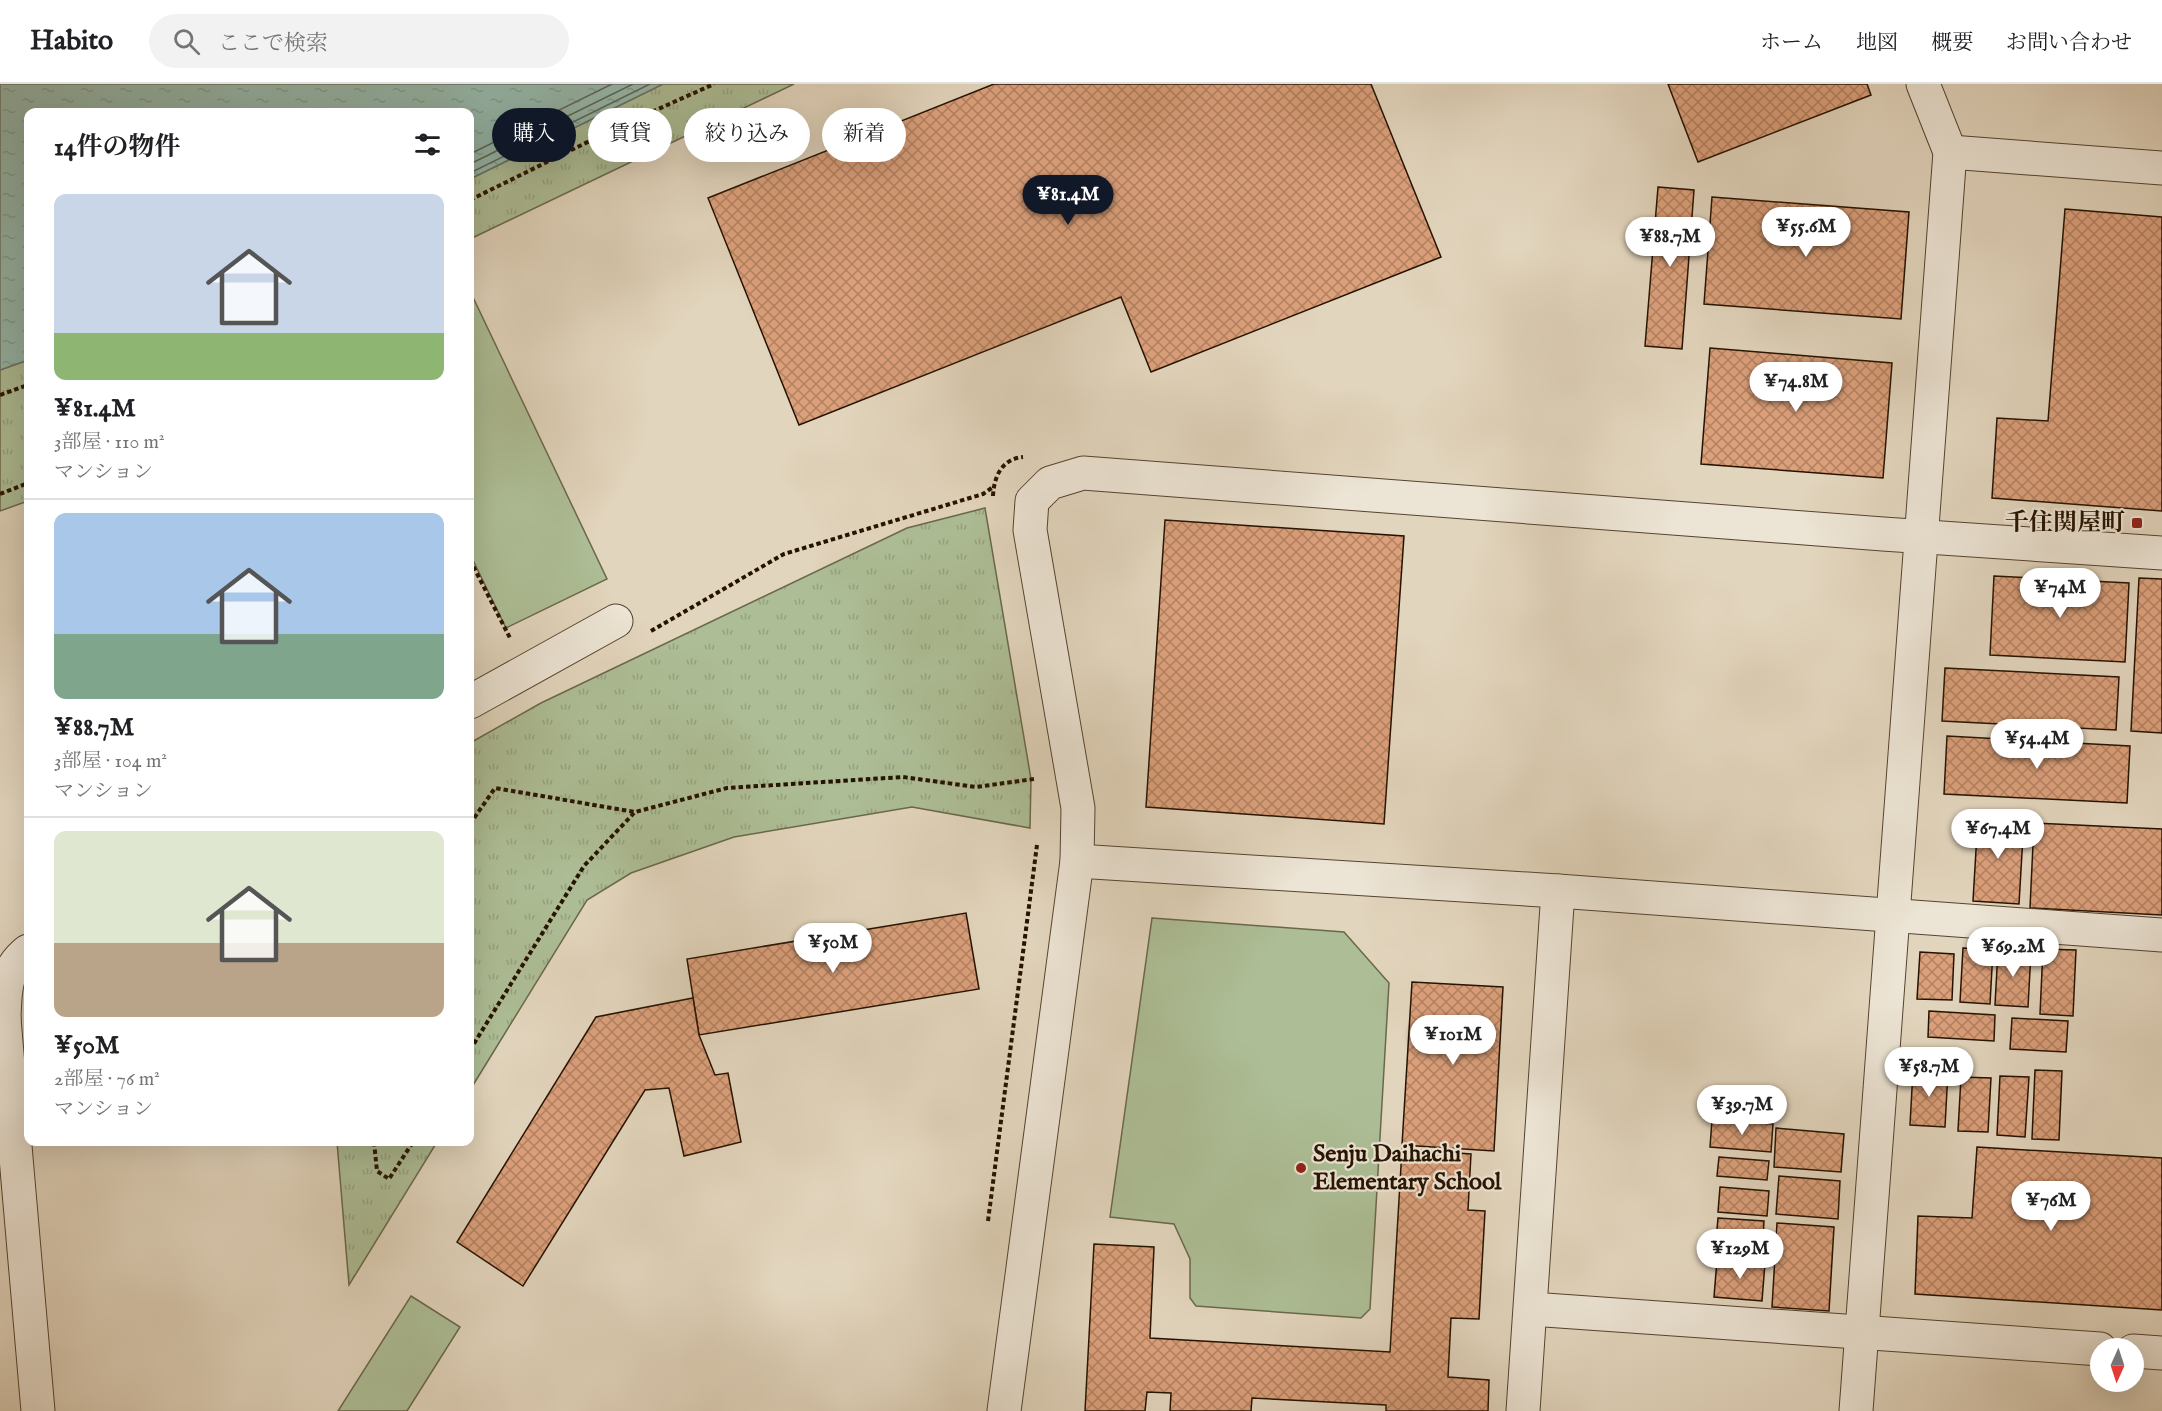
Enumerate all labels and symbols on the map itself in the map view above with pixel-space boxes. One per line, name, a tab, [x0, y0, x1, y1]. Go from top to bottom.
pin: ¥81.4M	[1019, 175, 1117, 226]
pin: ¥55.6M	[1757, 207, 1855, 258]
pin: ¥88.7M	[1621, 217, 1719, 268]
pin: ¥74.8M	[1747, 362, 1845, 413]
place label: 千住関屋町	[2005, 508, 2125, 539]
marker: 千住関屋町	[2130, 516, 2144, 530]
pin: ¥74M	[2024, 568, 2096, 619]
pin: ¥54.4M	[1988, 719, 2086, 770]
pin: ¥67.4M	[1949, 809, 2047, 860]
pin: ¥50M	[797, 923, 869, 974]
pin: ¥69.2M	[1964, 927, 2062, 978]
pin: ¥101M	[1411, 1015, 1495, 1066]
pin: ¥58.7M	[1880, 1047, 1978, 1098]
pin: ¥39.7M	[1693, 1085, 1791, 1136]
place label: Senju Daihachi Elementary School	[1313, 1139, 1502, 1198]
marker: Senju Daihachi Elementary School	[1294, 1161, 1308, 1175]
pin: ¥76M	[2015, 1181, 2087, 1232]
pin: ¥129M	[1698, 1229, 1782, 1280]
north arrow	[2090, 1338, 2144, 1392]

